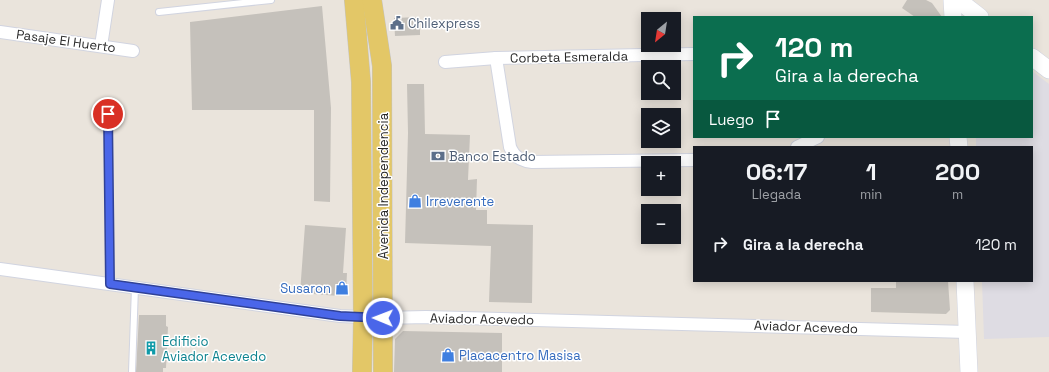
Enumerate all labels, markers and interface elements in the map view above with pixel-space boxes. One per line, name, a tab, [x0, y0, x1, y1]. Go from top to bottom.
north arrow	[641, 12, 681, 52]
map controls	[641, 12, 681, 244]
public building icon: Chilexpress	[389, 15, 405, 31]
place label: Chilexpress	[408, 15, 480, 32]
street label: Pasaje El Huerto	[15, 26, 117, 56]
text: 120 m	[775, 29, 853, 65]
icon: right	[709, 32, 761, 84]
street label: Corbeta Esmeralda	[510, 47, 629, 67]
button: search	[641, 60, 681, 100]
text: Gira a la derecha	[775, 64, 919, 87]
pin	[91, 97, 125, 131]
icon: arrive	[97, 103, 119, 125]
button: layers	[641, 108, 681, 148]
icon: arrive	[762, 108, 784, 130]
text: Luego	[709, 110, 754, 129]
street label: Avenida Independencia	[375, 112, 392, 259]
bank icon: Banco Estado	[430, 148, 446, 164]
place label: Banco Estado	[449, 148, 536, 165]
button: +	[641, 156, 681, 196]
text: 06:17	[746, 156, 807, 187]
text: 1	[866, 156, 877, 187]
text: 200	[935, 156, 980, 187]
text: Llegada	[752, 186, 801, 203]
text: min	[860, 186, 882, 203]
text: m	[952, 186, 963, 203]
shop icon: Irreverente	[407, 193, 423, 209]
place label: Irreverente	[426, 193, 494, 210]
button: −	[641, 204, 681, 244]
icon: right	[709, 233, 731, 255]
text: Gira a la derecha	[743, 235, 863, 254]
text: 120 m	[975, 235, 1017, 254]
place label: Susaron	[280, 280, 331, 297]
shop icon: Susaron	[334, 280, 350, 296]
position arrow	[362, 297, 404, 339]
street label: Aviador Acevedo	[430, 310, 534, 328]
street label: Aviador Acevedo	[754, 317, 858, 337]
place label: Edificio Aviador Acevedo	[162, 333, 266, 365]
building icon: Edificio Aviador Acevedo	[143, 340, 159, 356]
shop icon: Placacentro Masisa	[440, 347, 456, 363]
place label: Placacentro Masisa	[459, 347, 581, 364]

